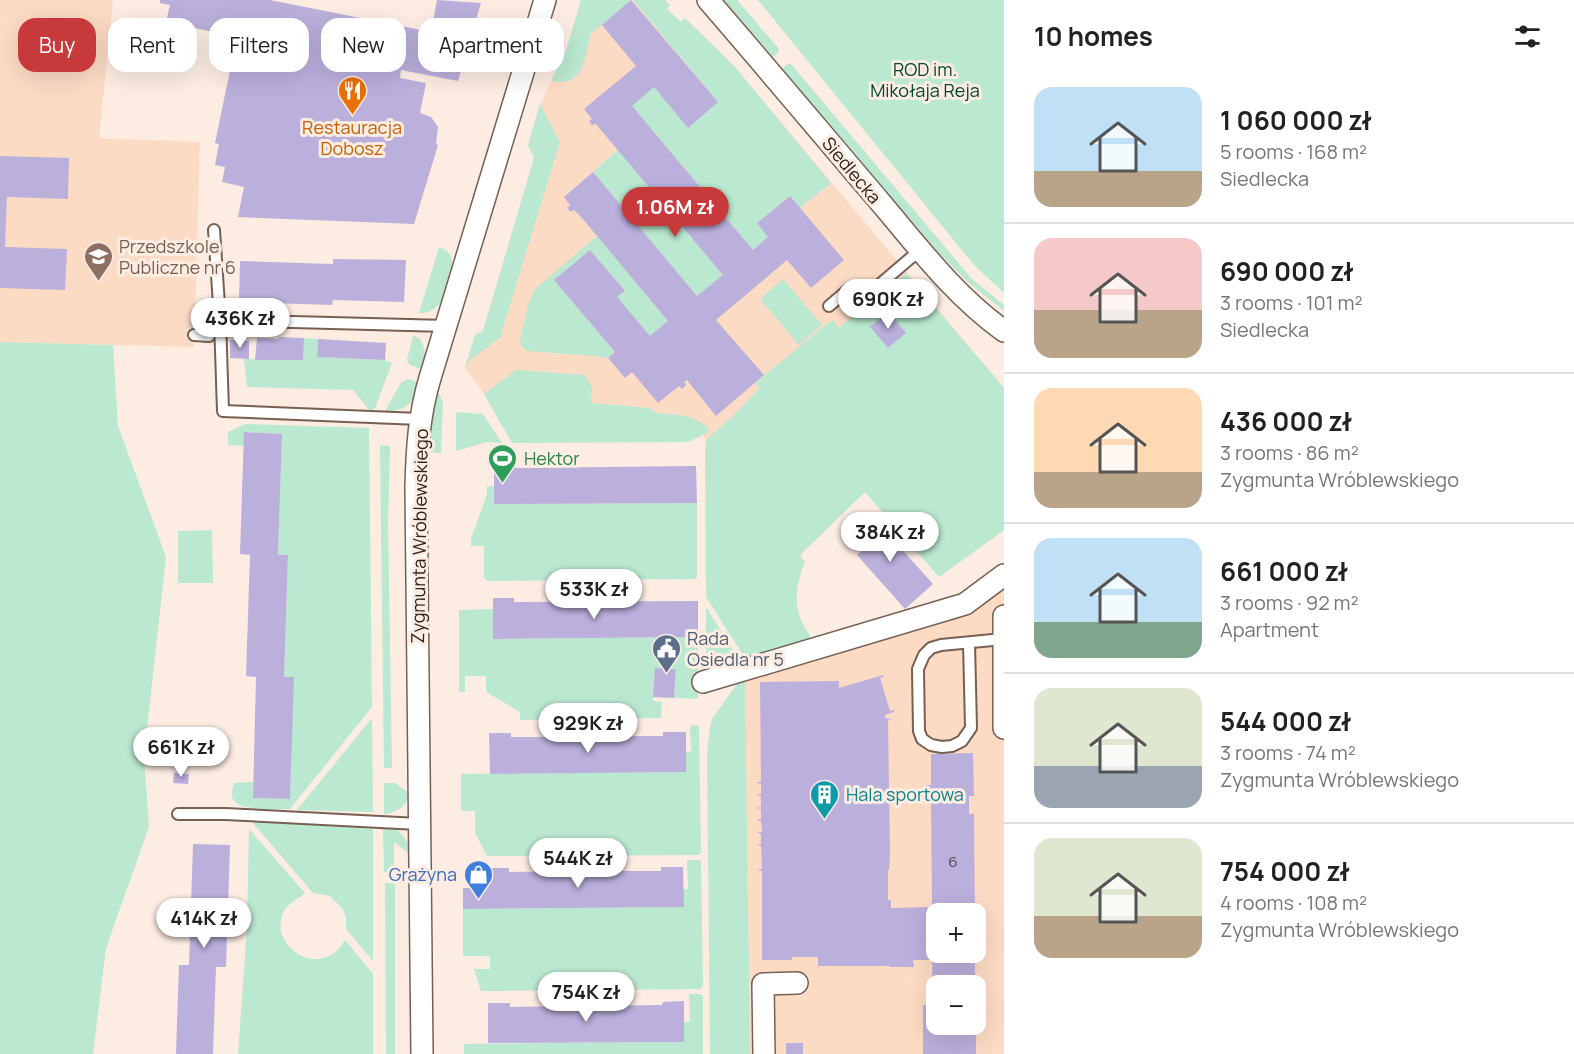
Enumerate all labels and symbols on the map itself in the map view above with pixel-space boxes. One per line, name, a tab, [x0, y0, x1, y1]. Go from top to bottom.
park label: ROD im. Mikołaja Reja	[870, 57, 980, 102]
restaurant icon: Restauracja Dobosz	[336, 74, 368, 116]
place label: Restauracja Dobosz	[302, 115, 402, 160]
street label: Siedlecka	[817, 132, 887, 208]
pin: 1.06M zł	[613, 187, 737, 238]
place label: Przedszkole Publiczne nr 6	[119, 234, 236, 279]
school or university icon: Przedszkole Publiczne nr 6	[82, 240, 114, 282]
pin: 690K zł	[833, 279, 943, 330]
pin: 436K zł	[185, 298, 295, 349]
street label: Zygmunta Wróblewskiego	[405, 428, 433, 644]
sports icon: Hektor	[487, 442, 519, 484]
place label: Hektor	[524, 446, 580, 470]
pin: 384K zł	[835, 512, 945, 563]
pin: 533K zł	[539, 569, 649, 620]
place label: Rada Osiedla nr 5	[687, 626, 784, 671]
public building icon: Rada Osiedla nr 5	[650, 632, 682, 674]
pin: 929K zł	[533, 703, 643, 754]
pin: 661K zł	[126, 727, 236, 778]
building icon: Hala sportowa	[809, 778, 841, 820]
place label: Hala sportowa	[846, 782, 964, 806]
pin: 544K zł	[523, 838, 633, 889]
house number: 6	[948, 851, 958, 872]
shop icon: Grażyna	[462, 858, 494, 900]
place label: Grażyna	[389, 862, 457, 886]
pin: 414K zł	[149, 898, 259, 949]
pin: 754K zł	[531, 972, 641, 1023]

